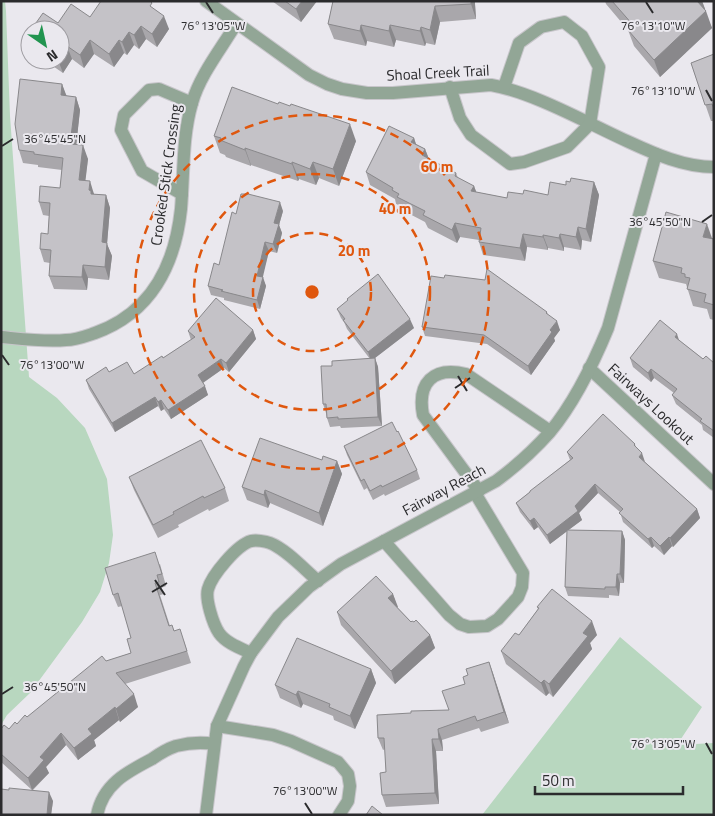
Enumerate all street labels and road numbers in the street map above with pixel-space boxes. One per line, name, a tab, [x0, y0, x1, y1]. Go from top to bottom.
street label: Shoal Creek Trail	[386, 58, 490, 87]
street label: Crooked Stick Crossing	[144, 103, 187, 247]
street label: Fairways Lookout	[603, 357, 700, 450]
street label: Fairway Reach	[398, 458, 490, 521]

